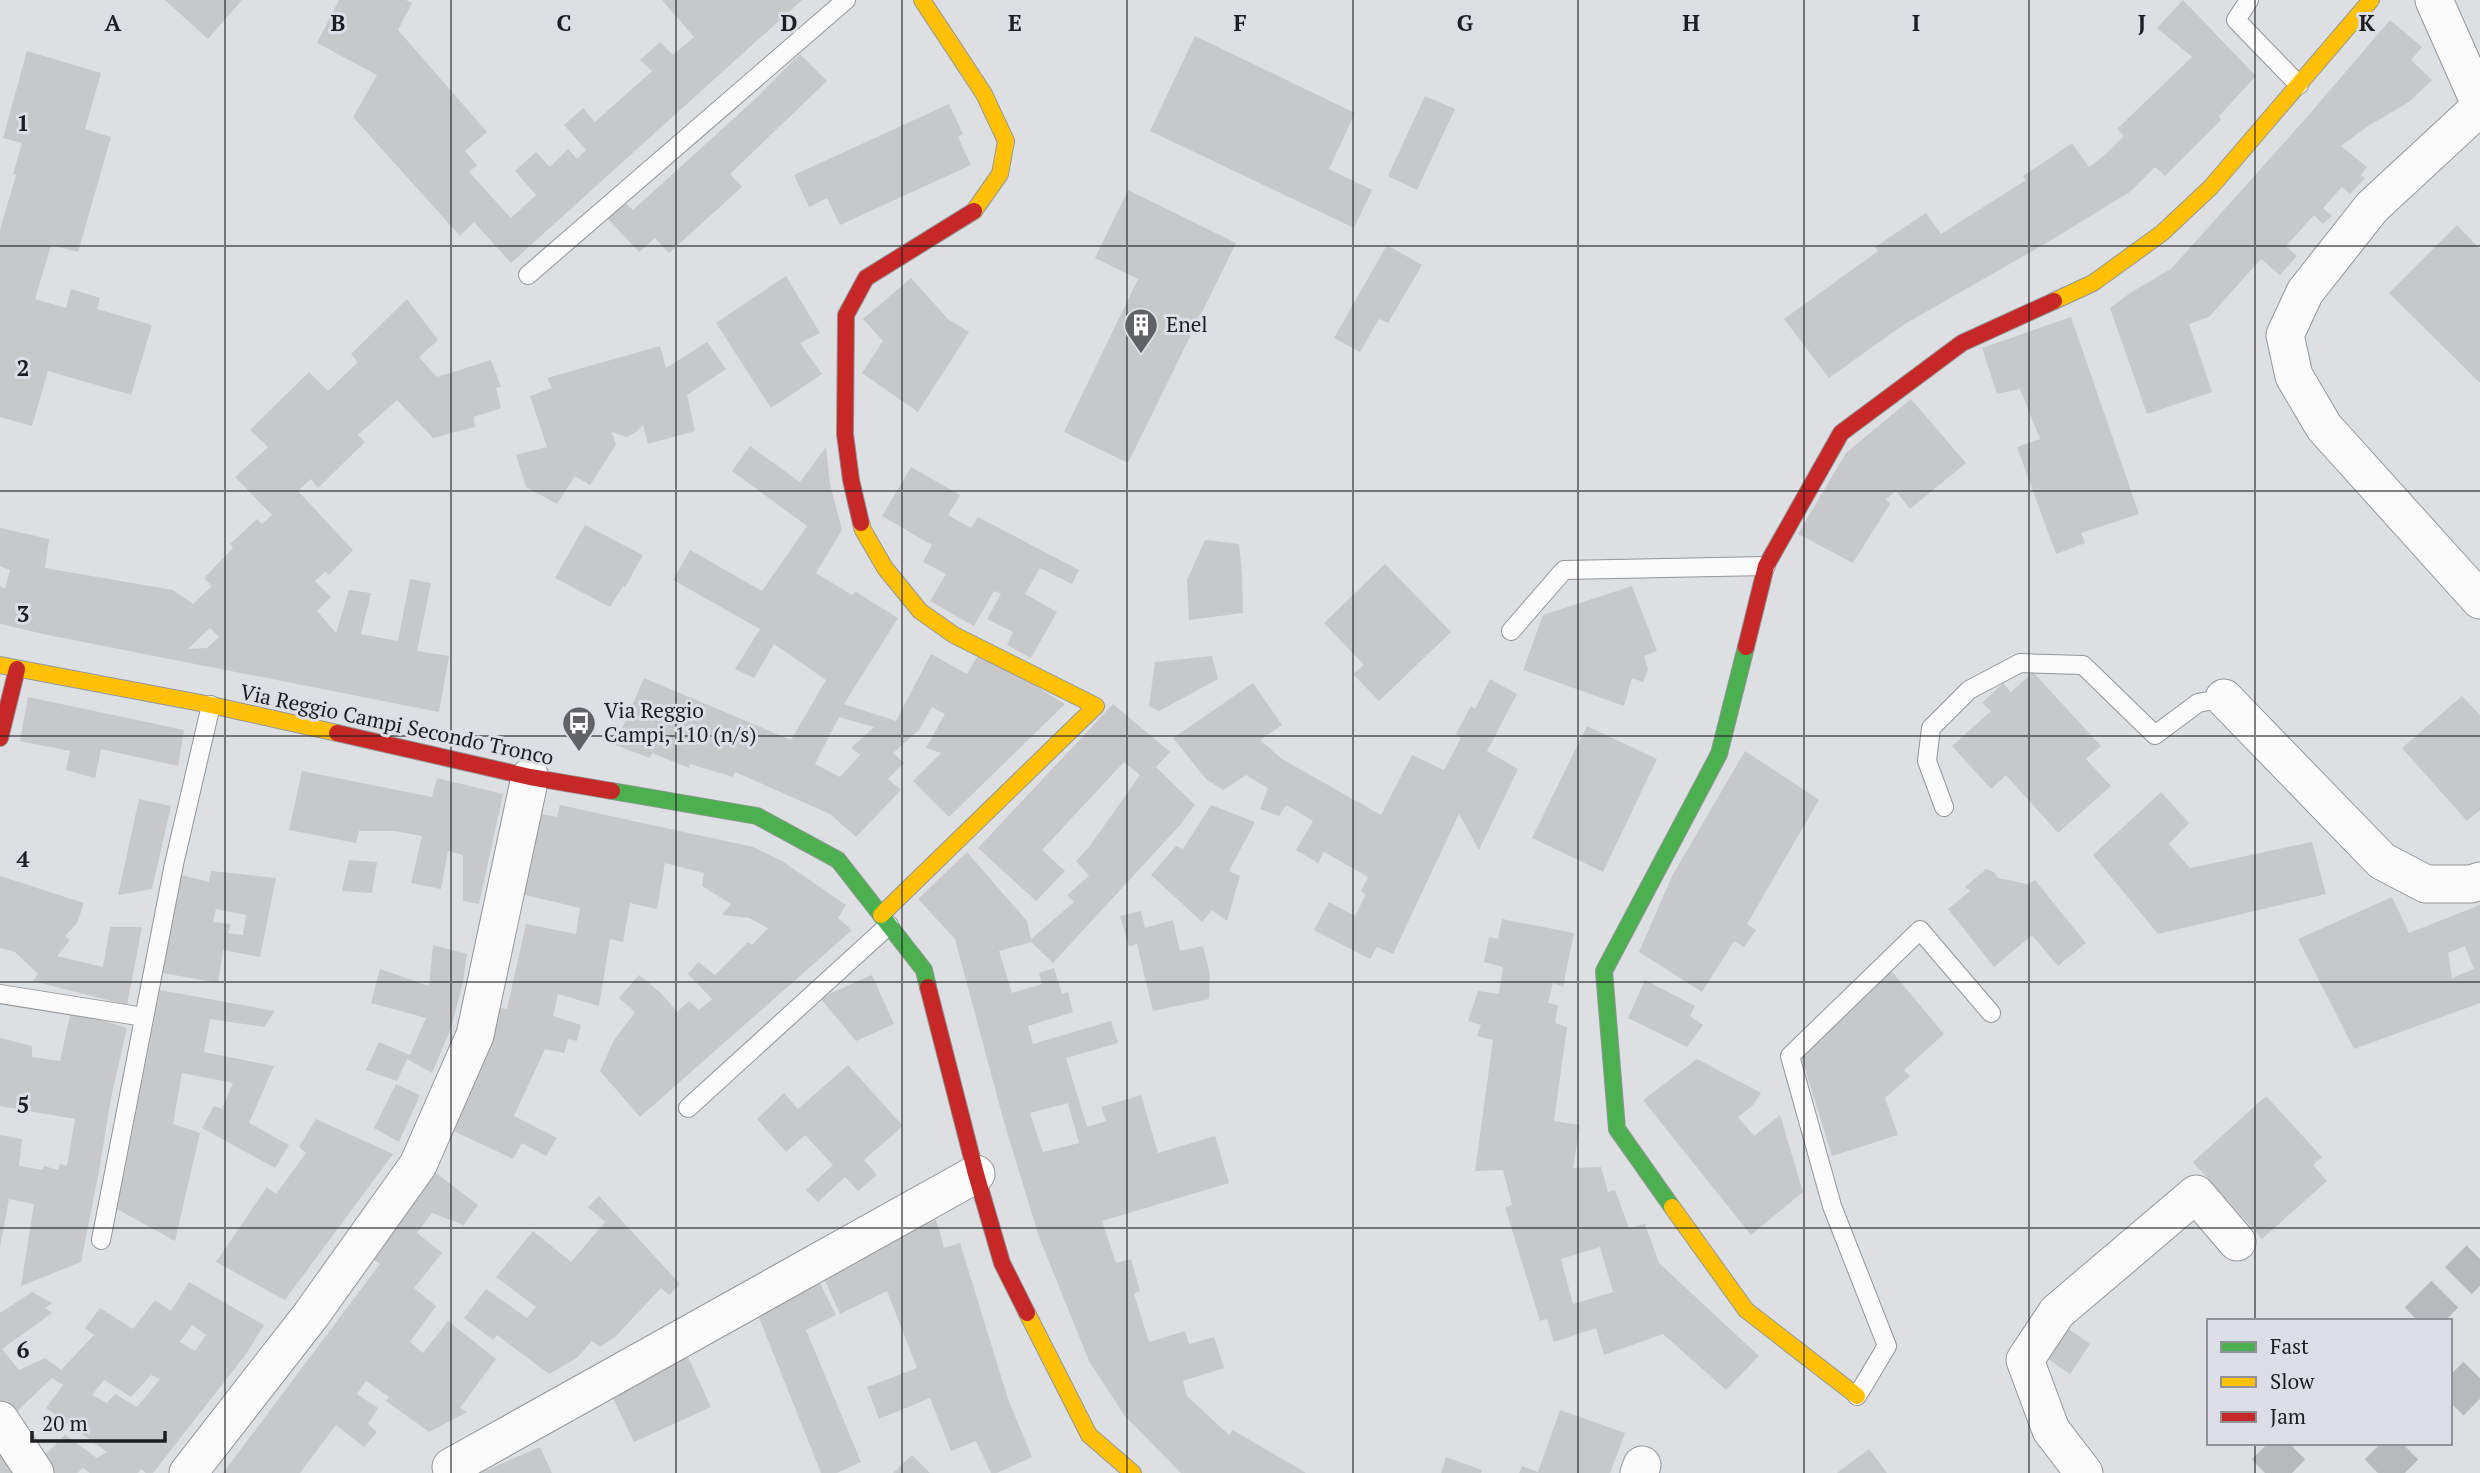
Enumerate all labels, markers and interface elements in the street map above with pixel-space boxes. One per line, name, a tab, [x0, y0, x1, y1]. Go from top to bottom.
text: A	[105, 7, 122, 38]
text: B	[331, 7, 346, 38]
text: C	[557, 7, 572, 38]
text: D	[781, 7, 798, 38]
text: E	[1008, 7, 1022, 38]
text: F	[1233, 7, 1247, 38]
text: G	[1457, 7, 1474, 38]
text: H	[1682, 7, 1700, 38]
text: I	[1912, 7, 1920, 38]
text: J	[2138, 7, 2146, 38]
text: K	[2359, 7, 2376, 38]
text: 1	[17, 107, 30, 138]
building icon: Enel	[1122, 306, 1160, 355]
place label: Enel	[1166, 310, 1208, 338]
text: 2	[17, 352, 30, 383]
text: 3	[17, 598, 30, 629]
street label: Via Reggio Campi Secondo Tronco	[238, 677, 557, 771]
place label: Via Reggio Campi, 110 (n/s)	[604, 696, 757, 748]
bus stop icon: Via Reggio Campi, 110 (n/s)	[560, 704, 598, 753]
text: 4	[17, 843, 30, 874]
text: 5	[17, 1089, 30, 1120]
legend	[2207, 1319, 2452, 1445]
text: Fast	[2270, 1332, 2309, 1360]
text: 6	[17, 1334, 30, 1365]
text: Slow	[2270, 1367, 2315, 1395]
scale bar	[32, 1400, 164, 1444]
text: Jam	[2270, 1402, 2306, 1430]
text: 20 m	[42, 1409, 88, 1437]

